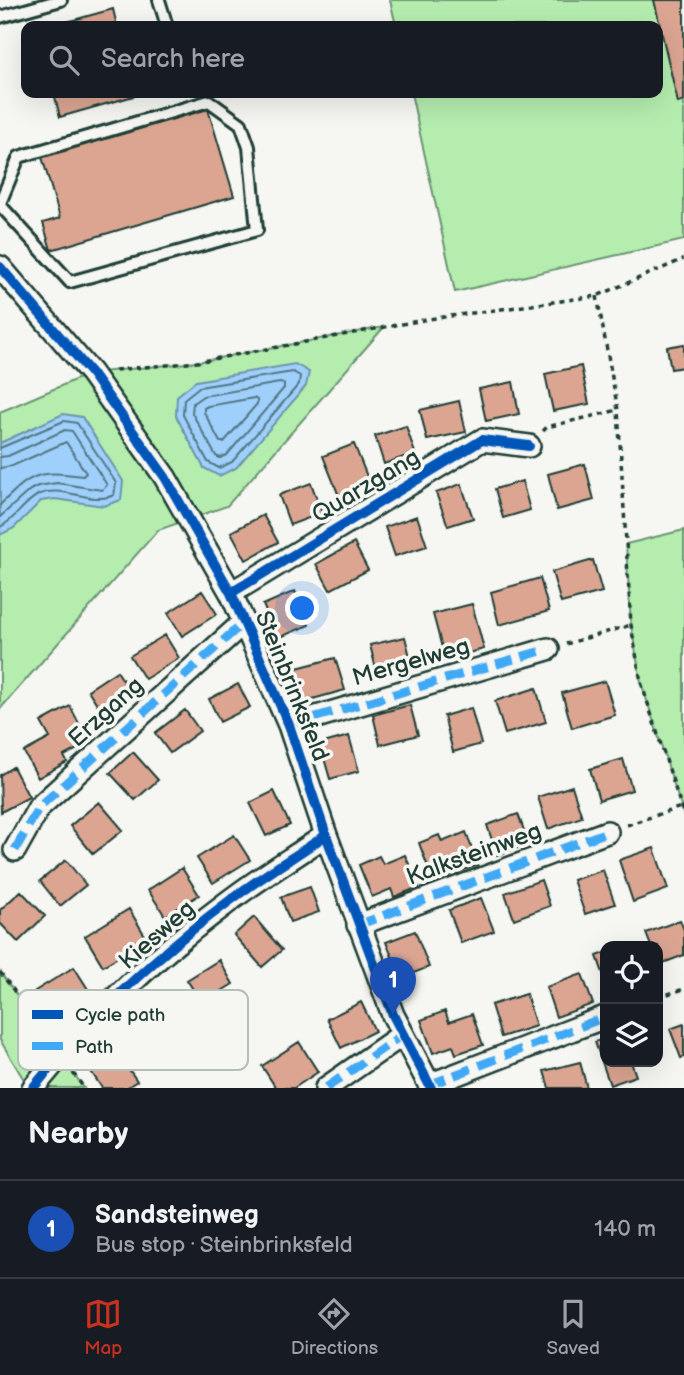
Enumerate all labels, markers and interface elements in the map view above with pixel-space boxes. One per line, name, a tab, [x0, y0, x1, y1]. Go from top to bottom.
search box	[21, 21, 663, 98]
icon: search	[45, 41, 83, 79]
text: Search here	[101, 44, 245, 75]
street label: Quarzgang	[307, 442, 425, 530]
your location	[285, 591, 319, 625]
street label: Steinbrinksfeld	[249, 607, 335, 765]
street label: Mergelweg	[349, 631, 473, 693]
street label: Erzgang	[63, 671, 149, 753]
street label: Kalksteinweg	[402, 816, 546, 892]
street label: Kiesweg	[113, 894, 201, 976]
map controls	[600, 941, 663, 1067]
button: locate	[600, 941, 663, 1004]
pin: 1	[370, 957, 416, 1015]
legend	[18, 990, 248, 1070]
text: Cycle path	[75, 1004, 165, 1027]
button: layers	[600, 1004, 663, 1067]
text: Path	[75, 1036, 113, 1059]
text: Nearby	[28, 1116, 128, 1152]
text: Sandsteinweg	[95, 1200, 259, 1231]
text: 1	[46, 1215, 56, 1243]
text: 140 m	[594, 1215, 656, 1243]
text: Bus stop · Steinbrinksfeld	[95, 1231, 353, 1259]
tab: Map	[84, 1295, 122, 1360]
tab: Directions	[291, 1295, 378, 1360]
tab: Saved	[546, 1295, 600, 1360]

